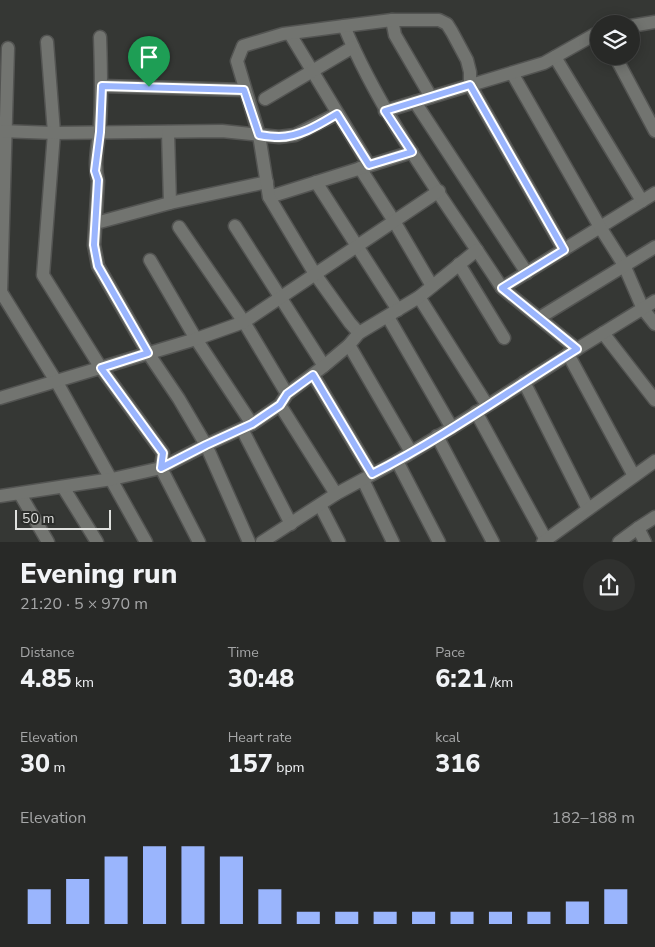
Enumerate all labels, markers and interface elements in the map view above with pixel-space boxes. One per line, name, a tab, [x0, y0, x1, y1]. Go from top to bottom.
map controls	[590, 15, 640, 65]
button: layers	[590, 15, 640, 65]
pin	[128, 36, 170, 87]
icon: arrive	[135, 43, 163, 71]
scale bar	[15, 507, 111, 530]
text: 50 m	[22, 509, 54, 528]
text: Evening run	[20, 555, 177, 593]
button: share	[583, 559, 635, 611]
text: 21:20 · 5 × 970 m	[20, 593, 148, 615]
text: Distance	[20, 643, 74, 662]
text: Time	[228, 643, 259, 662]
text: Pace	[435, 643, 465, 662]
text: 4.85	[20, 662, 72, 696]
text: 30:48	[228, 662, 294, 696]
text: 6:21	[435, 662, 487, 696]
text: km	[72, 673, 94, 692]
text: /km	[487, 673, 513, 692]
text: Elevation	[20, 728, 78, 747]
text: Heart rate	[228, 728, 292, 747]
text: kcal	[435, 728, 460, 747]
text: 30	[20, 747, 50, 781]
text: 157	[228, 747, 273, 781]
text: 316	[435, 747, 480, 781]
text: m	[50, 758, 66, 777]
text: bpm	[273, 758, 305, 777]
text: Elevation	[20, 807, 86, 829]
text: 182–188 m	[552, 807, 635, 829]

